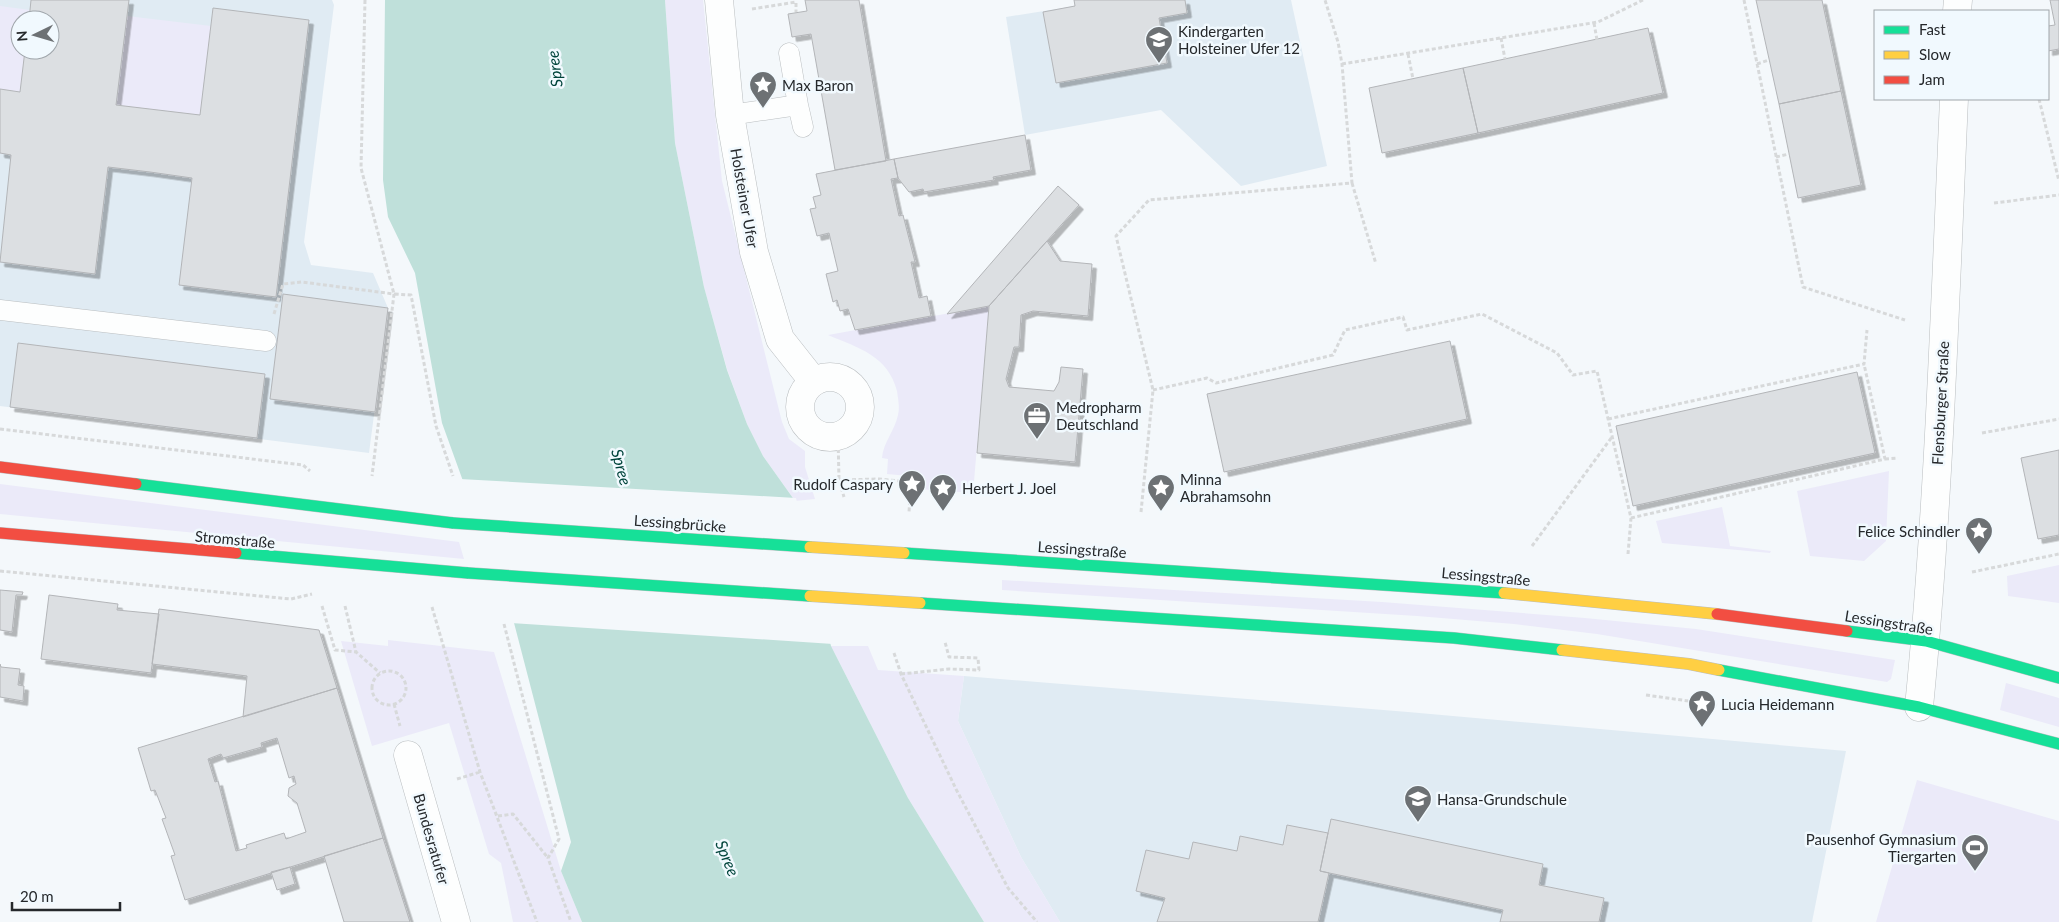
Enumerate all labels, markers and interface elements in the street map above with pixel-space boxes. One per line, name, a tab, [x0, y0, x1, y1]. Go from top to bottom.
north arrow	[10, 10, 60, 60]
legend	[1874, 10, 2049, 100]
text: Fast	[1919, 20, 1946, 38]
place label: Kindergarten Holsteiner Ufer 12	[1178, 22, 1300, 57]
school or university icon: Kindergarten Holsteiner Ufer 12	[1144, 25, 1174, 64]
text: N	[13, 30, 30, 42]
text: Slow	[1919, 45, 1951, 63]
water label: Spree	[542, 49, 566, 88]
place icon: Max Baron	[748, 70, 778, 109]
text: Jam	[1919, 70, 1945, 88]
place label: Max Baron	[782, 76, 854, 94]
street label: Holsteiner Ufer	[727, 147, 763, 250]
street label: Flensburger Straße	[1928, 341, 1952, 465]
place label: Medropharm Deutschland	[1056, 398, 1142, 433]
office icon: Medropharm Deutschland	[1022, 401, 1052, 440]
water label: Spree	[608, 447, 636, 488]
place icon: Rudolf Caspary	[897, 469, 927, 508]
place label: Minna Abrahamsohn	[1180, 470, 1271, 505]
place icon: Herbert J. Joel	[928, 473, 958, 512]
place icon: Minna Abrahamsohn	[1146, 473, 1176, 512]
place label: Rudolf Caspary	[793, 475, 893, 493]
place label: Herbert J. Joel	[962, 479, 1056, 497]
street label: Lessingbrücke	[633, 511, 727, 535]
place icon: Felice Schindler	[1964, 516, 1994, 555]
place label: Felice Schindler	[1857, 522, 1961, 540]
street label: Stromstraße	[194, 527, 276, 551]
street label: Lessingstraße	[1037, 537, 1127, 561]
street label: Lessingstraße	[1441, 563, 1531, 589]
street label: Lessingstraße	[1844, 606, 1934, 638]
place icon: Lucia Heidemann	[1687, 689, 1717, 728]
place label: Lucia Heidemann	[1721, 695, 1834, 713]
school or university icon: Hansa-Grundschule	[1403, 784, 1433, 823]
place label: Hansa-Grundschule	[1437, 790, 1567, 808]
street label: Bundesratufer	[410, 791, 454, 887]
place label: Pausenhof Gymnasium Tiergarten	[1806, 830, 1956, 865]
sports icon: Pausenhof Gymnasium Tiergarten	[1960, 833, 1990, 872]
water label: Spree	[712, 837, 744, 879]
scale bar	[12, 880, 120, 912]
text: 20 m	[20, 887, 54, 905]

